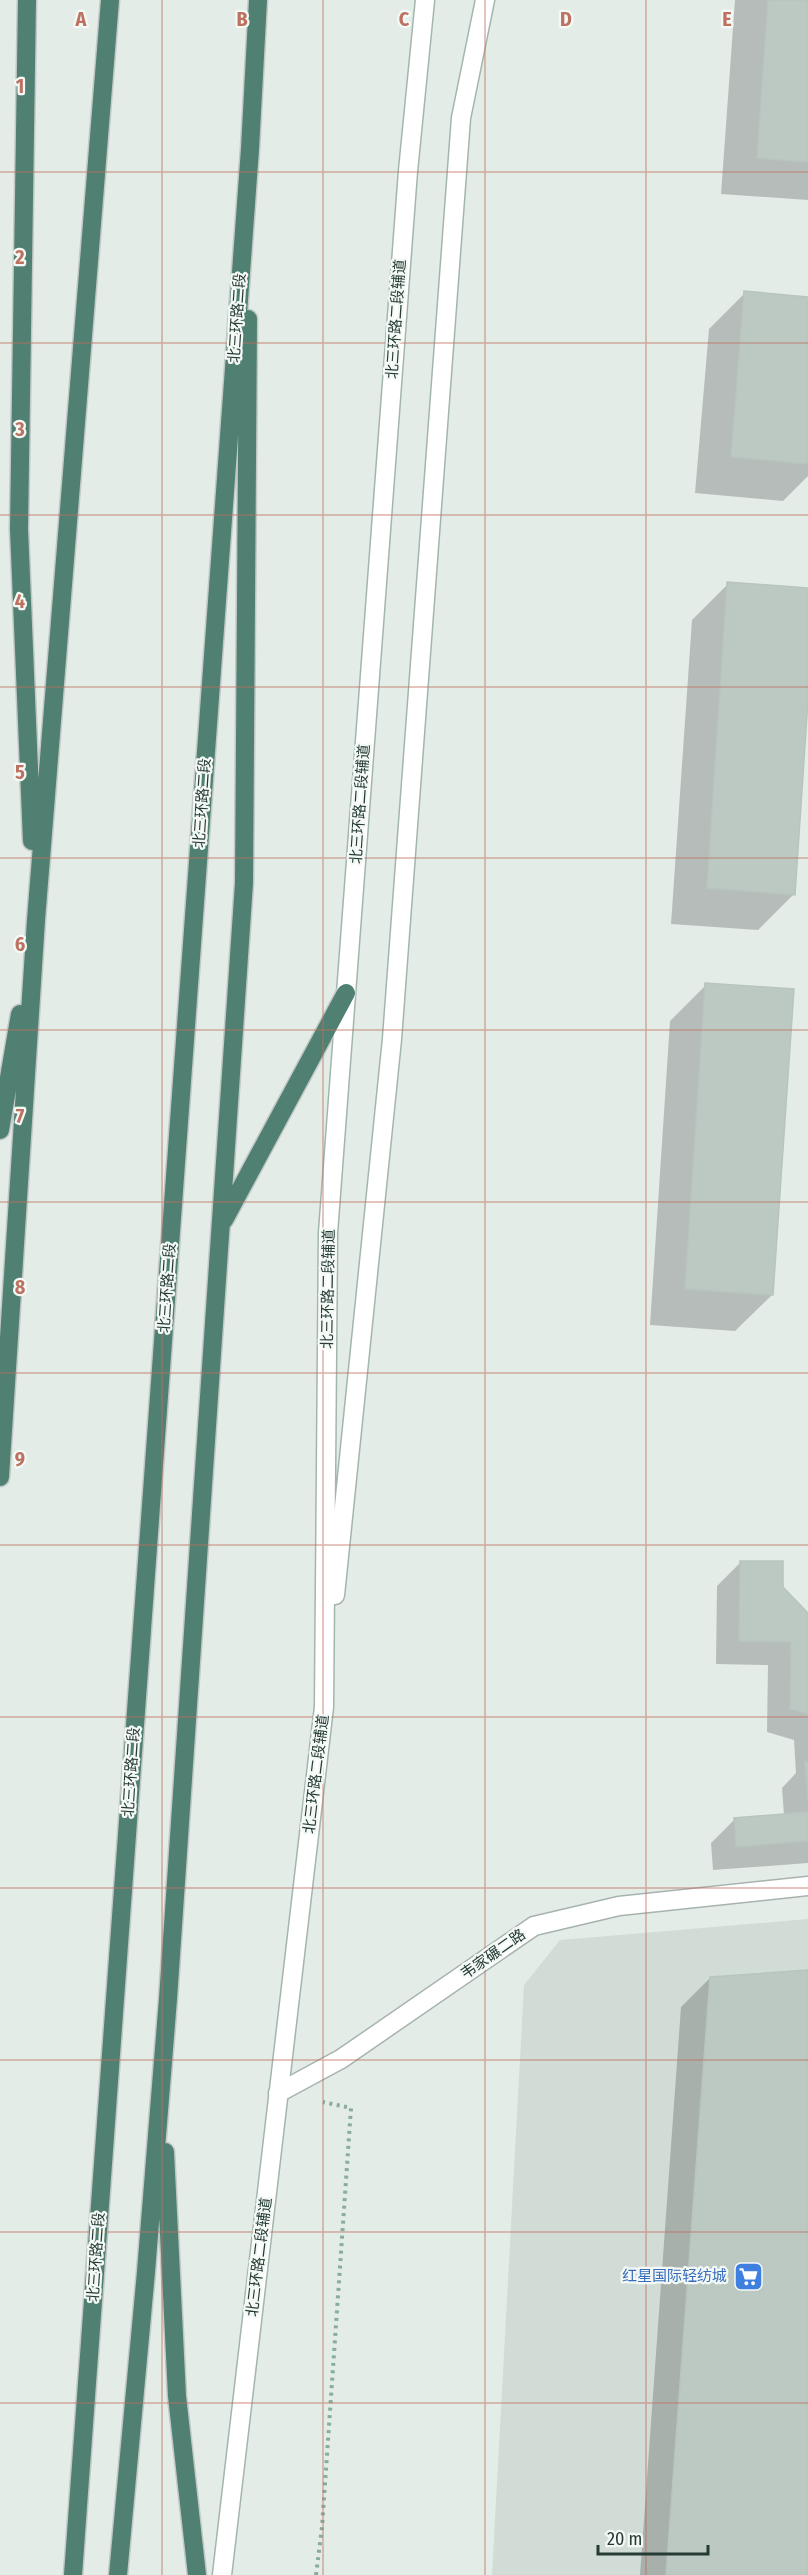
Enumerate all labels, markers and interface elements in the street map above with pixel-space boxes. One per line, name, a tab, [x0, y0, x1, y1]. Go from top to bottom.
text: A	[75, 7, 88, 31]
text: B	[236, 7, 248, 31]
text: C	[399, 7, 410, 31]
text: D	[560, 7, 572, 31]
text: E	[722, 7, 732, 31]
text: 1	[16, 74, 24, 98]
text: 2	[14, 245, 25, 269]
street label: 北三环路二段辅道	[383, 259, 409, 379]
street label: 北三环路二段	[225, 272, 249, 364]
text: 3	[14, 417, 25, 441]
text: 4	[15, 589, 25, 613]
street label: 北三环路二段辅道	[347, 744, 373, 864]
street label: 北三环路二段	[190, 757, 214, 849]
text: 5	[15, 760, 25, 784]
text: 6	[15, 932, 25, 956]
text: 7	[16, 1104, 25, 1128]
street label: 北三环路二段辅道	[318, 1229, 338, 1349]
street label: 北三环路二段	[155, 1242, 179, 1334]
text: 8	[15, 1275, 26, 1299]
text: 9	[15, 1447, 25, 1471]
street label: 北三环路二段辅道	[300, 1713, 332, 1835]
street label: 北三环路二段	[119, 1726, 143, 1818]
street label: 韦家碾二路	[457, 1925, 529, 1983]
street label: 北三环路二段辅道	[243, 2196, 275, 2318]
street label: 北三环路二段	[84, 2211, 108, 2303]
supermarket icon: 红星国际轻纺城	[732, 2260, 764, 2292]
place label: 红星国际轻纺城	[622, 2267, 727, 2285]
scale bar	[598, 2518, 708, 2556]
text: 20 m	[607, 2528, 642, 2550]

